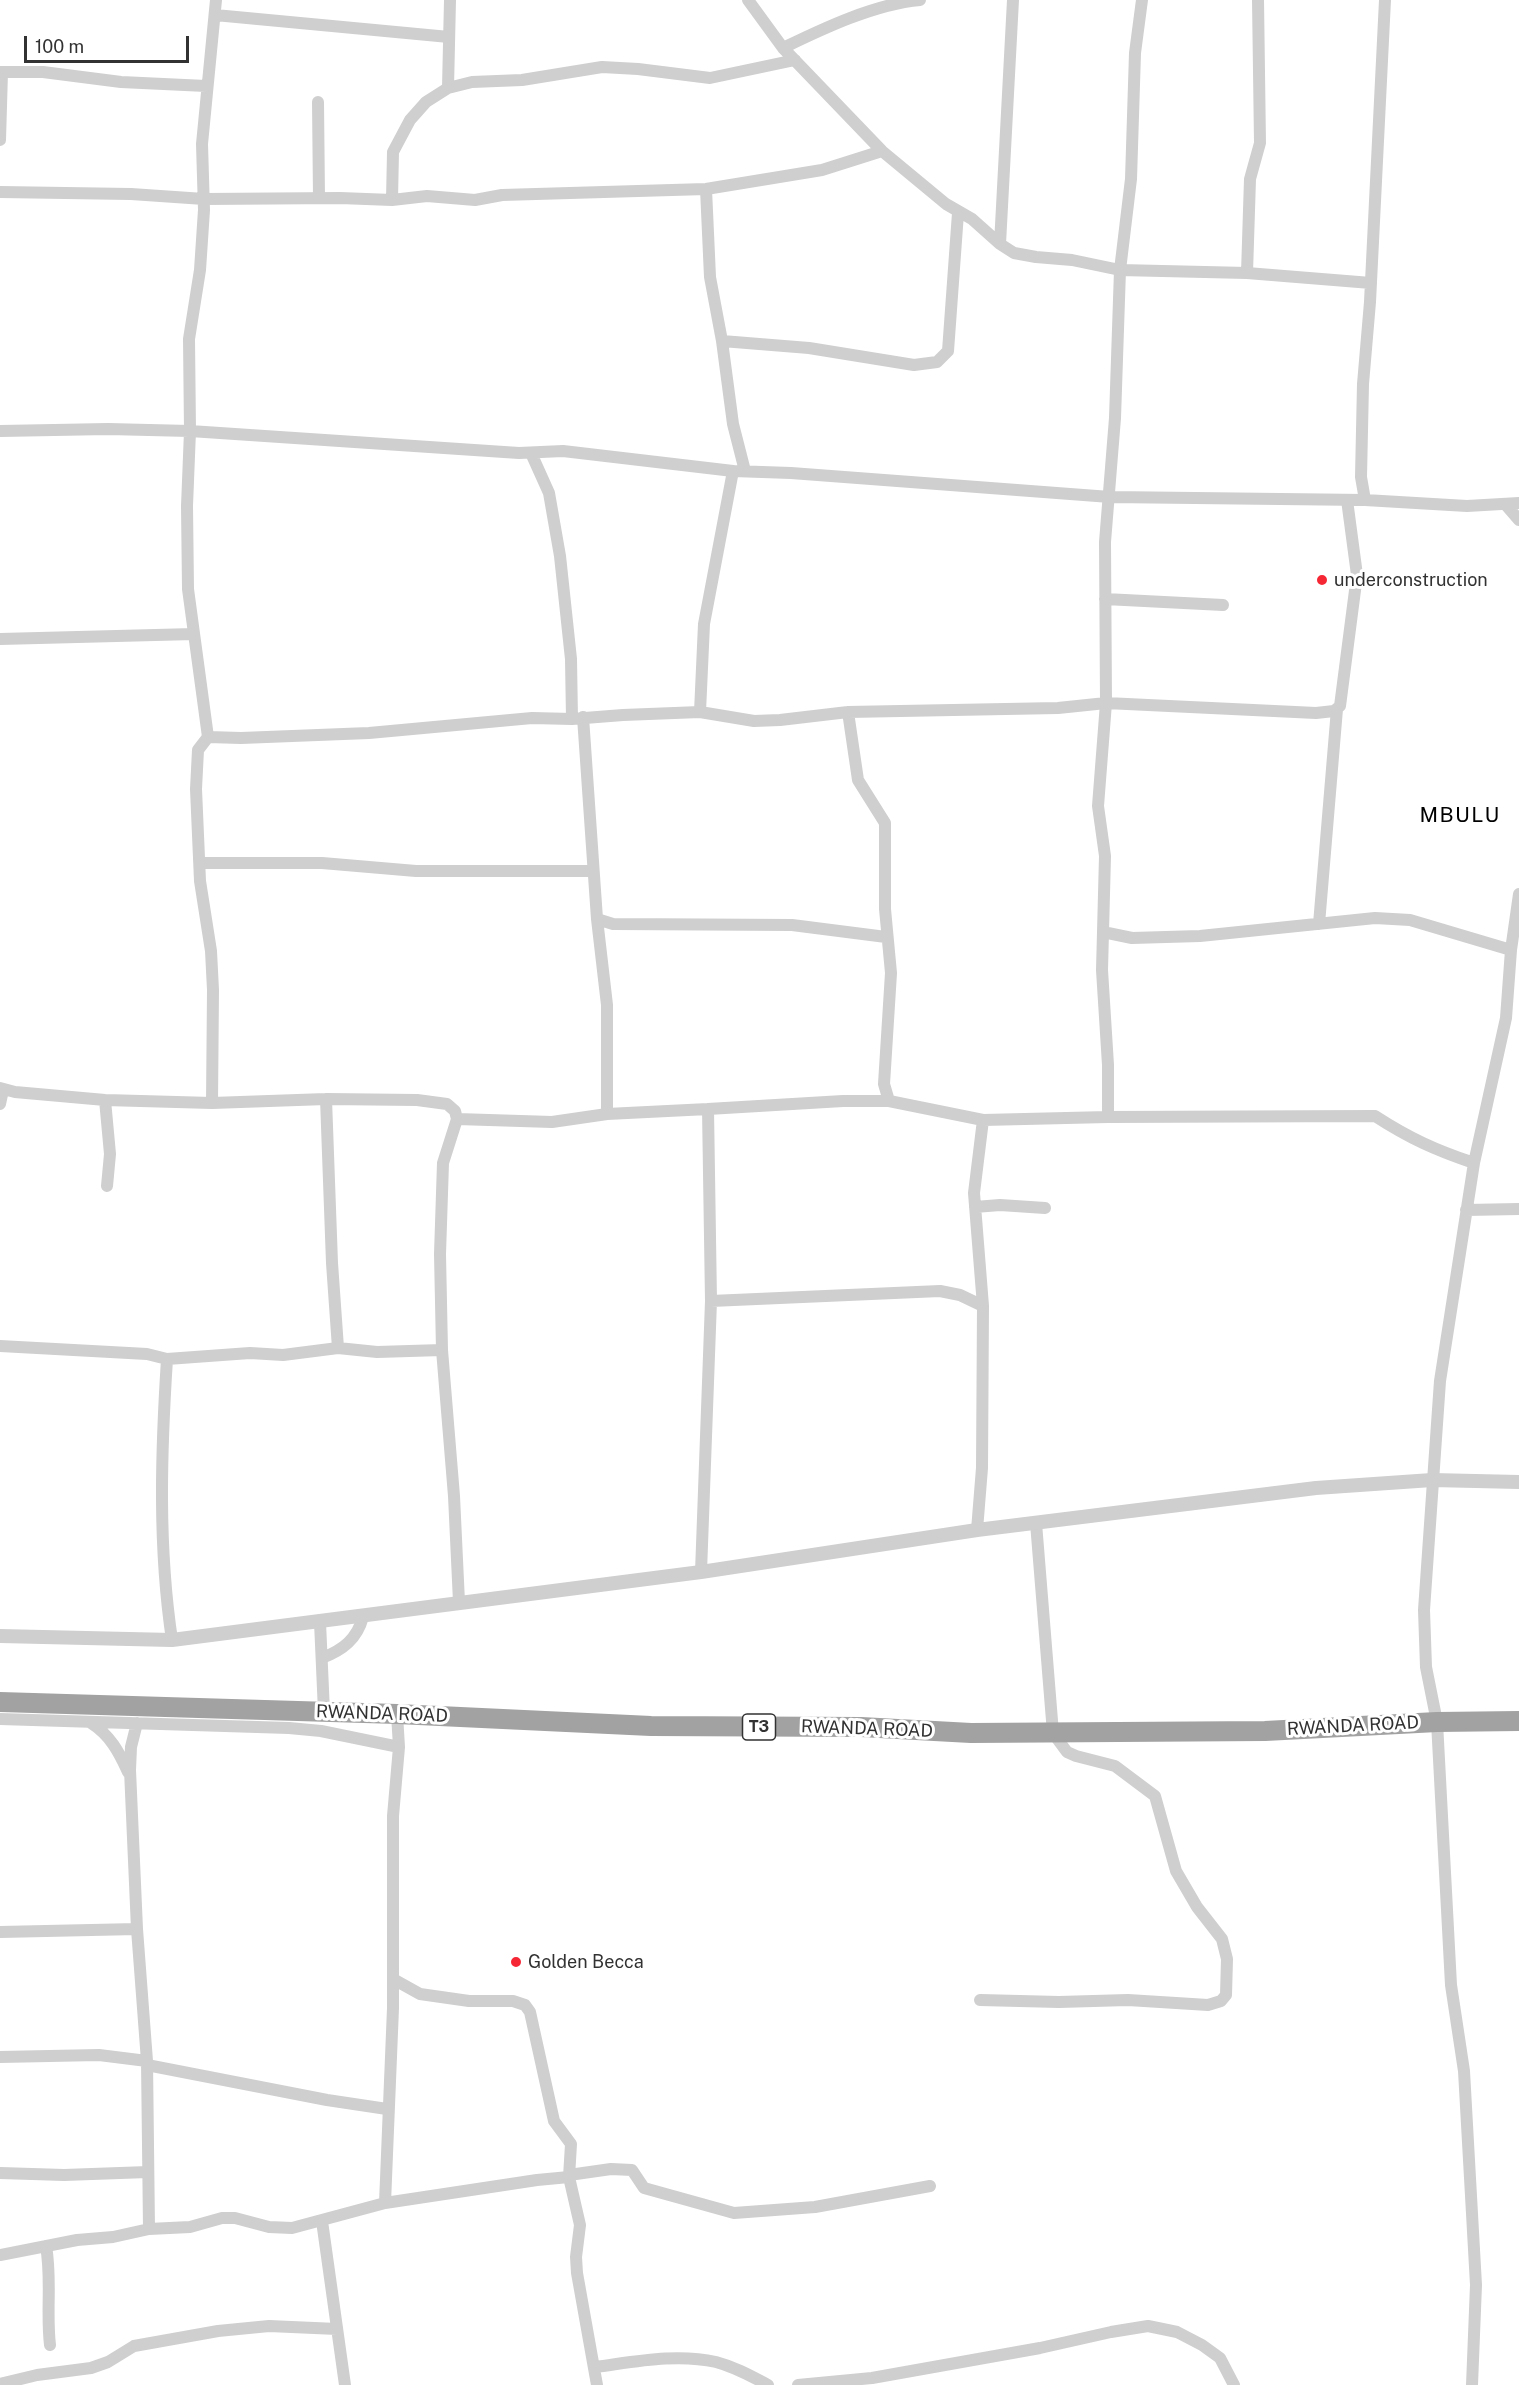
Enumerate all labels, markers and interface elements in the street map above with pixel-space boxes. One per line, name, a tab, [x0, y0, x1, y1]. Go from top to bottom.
scale bar	[27, 24, 192, 62]
text: 100 m	[35, 36, 84, 57]
place label: underconstruction	[1334, 569, 1488, 591]
marker: underconstruction	[1315, 573, 1329, 587]
district label: MBULU	[1419, 803, 1501, 829]
street label: RWANDA ROAD	[316, 1701, 448, 1727]
street label: RWANDA ROAD	[1286, 1712, 1420, 1740]
road number: T3	[742, 1714, 776, 1740]
street label: RWANDA ROAD	[801, 1716, 933, 1742]
place label: Golden Becca	[528, 1951, 644, 1973]
marker: Golden Becca	[509, 1955, 523, 1969]

